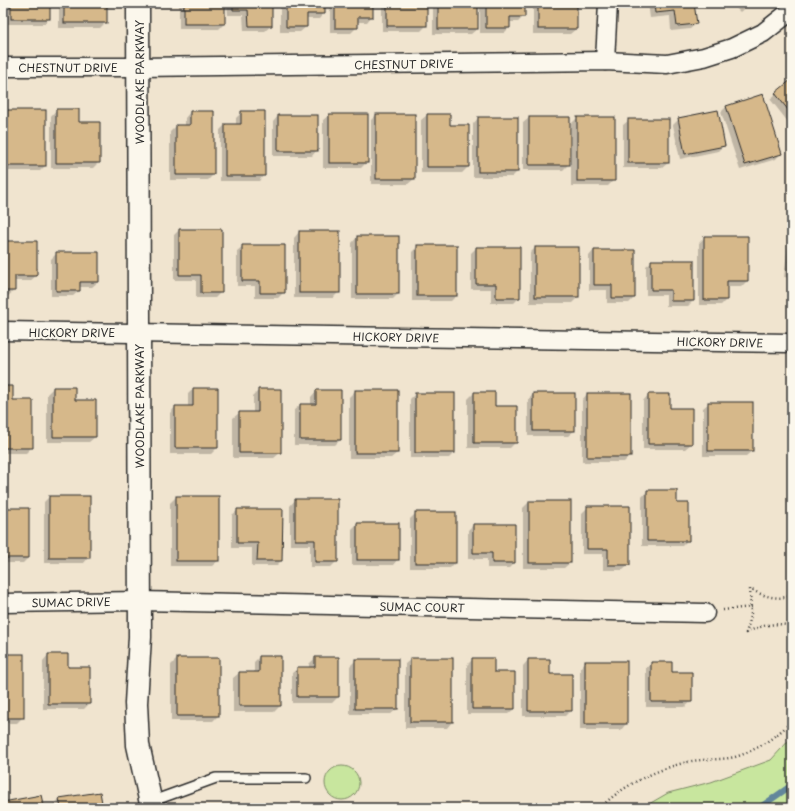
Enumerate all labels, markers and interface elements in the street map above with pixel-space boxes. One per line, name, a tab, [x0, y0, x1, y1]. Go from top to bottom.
street label: WOODLAKE PARKWAY	[131, 20, 148, 144]
street label: CHESTNUT DRIVE	[354, 55, 454, 73]
street label: CHESTNUT DRIVE	[18, 59, 118, 76]
street label: HICKORY DRIVE	[29, 324, 115, 341]
street label: HICKORY DRIVE	[353, 328, 439, 346]
street label: HICKORY DRIVE	[677, 333, 763, 351]
street label: WOODLAKE PARKWAY	[131, 344, 148, 468]
street label: SUMAC DRIVE	[31, 593, 111, 611]
street label: SUMAC COURT	[379, 598, 465, 616]

